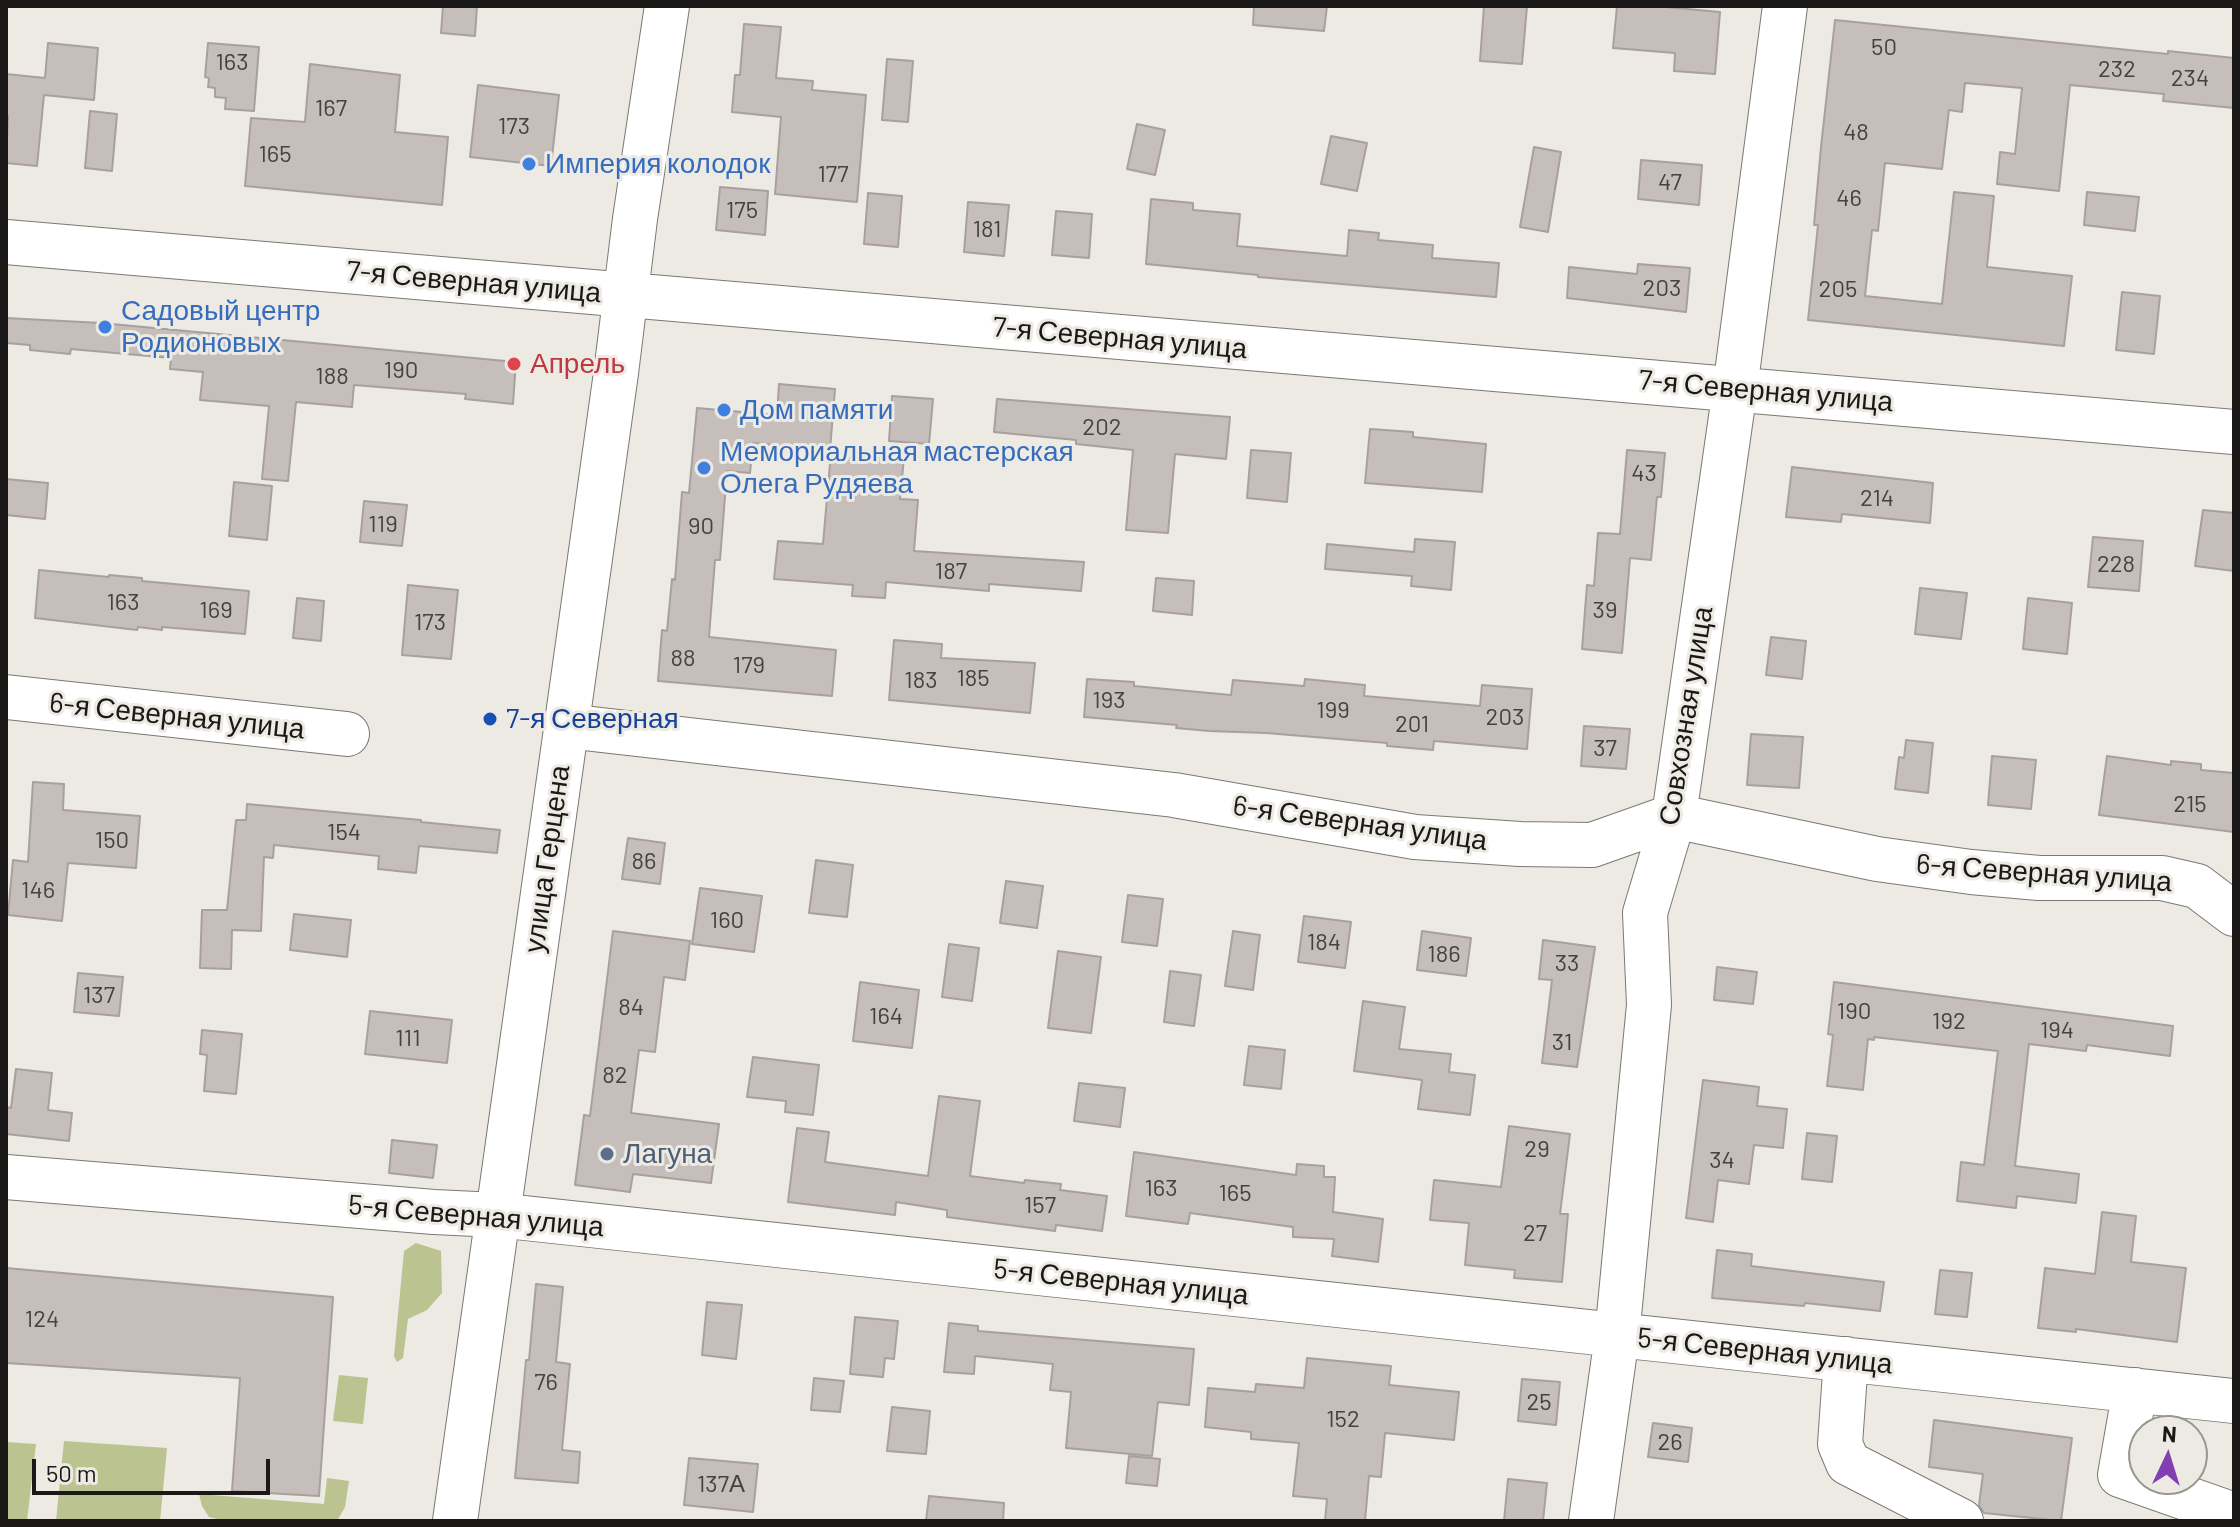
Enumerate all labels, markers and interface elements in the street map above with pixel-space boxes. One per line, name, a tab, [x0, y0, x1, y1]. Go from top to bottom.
house number: 50	[1871, 33, 1897, 61]
house number: 163	[215, 48, 249, 76]
house number: 232	[2098, 55, 2136, 83]
house number: 234	[2171, 64, 2209, 92]
house number: 167	[315, 94, 347, 122]
house number: 173	[498, 112, 530, 140]
house number: 48	[1843, 118, 1869, 146]
house number: 165	[258, 140, 292, 168]
place label: Империя колодок	[545, 147, 770, 181]
marker: Империя колодок	[520, 155, 538, 173]
house number: 177	[817, 160, 849, 188]
house number: 47	[1658, 168, 1682, 196]
house number: 46	[1836, 184, 1862, 212]
house number: 175	[726, 196, 758, 224]
house number: 181	[973, 215, 1001, 243]
street label: 7-я Северная улица	[345, 254, 603, 310]
house number: 203	[1643, 274, 1681, 302]
house number: 205	[1819, 275, 1857, 303]
place label: Садовый центр Родионовых	[121, 294, 320, 360]
street label: 7-я Северная улица	[991, 310, 1249, 366]
marker: Садовый центр Родионовых	[96, 318, 114, 336]
place label: Апрель	[530, 347, 625, 381]
marker: Апрель	[505, 355, 523, 373]
house number: 190	[384, 356, 418, 384]
house number: 188	[315, 362, 349, 390]
street label: 7-я Северная улица	[1637, 363, 1895, 419]
place label: Дом памяти	[740, 393, 893, 427]
marker: Дом памяти	[715, 401, 733, 419]
house number: 202	[1082, 413, 1122, 441]
place label: Мемориальная мастерская Олега Рудяева	[720, 435, 1074, 501]
marker: Мемориальная мастерская Олега Рудяева	[695, 459, 713, 477]
house number: 43	[1631, 459, 1657, 487]
house number: 214	[1860, 484, 1894, 512]
house number: 119	[368, 510, 398, 538]
house number: 90	[688, 512, 714, 540]
house number: 228	[2097, 550, 2135, 578]
house number: 187	[935, 557, 967, 585]
house number: 163	[106, 588, 140, 616]
house number: 169	[199, 596, 233, 624]
house number: 39	[1593, 596, 1617, 624]
street label: Совхозная улица	[1652, 604, 1720, 828]
house number: 173	[414, 608, 446, 636]
house number: 88	[670, 644, 696, 672]
house number: 179	[733, 651, 765, 679]
house number: 185	[956, 664, 990, 692]
house number: 183	[904, 666, 938, 694]
street label: 6-я Северная улица	[48, 686, 306, 746]
house number: 193	[1092, 686, 1126, 714]
house number: 199	[1316, 696, 1350, 724]
place label: 7-я Северная	[506, 702, 679, 736]
house number: 203	[1486, 703, 1524, 731]
marker: 7-я Северная	[481, 710, 499, 728]
house number: 201	[1395, 710, 1429, 738]
house number: 37	[1593, 734, 1617, 762]
street label: улица Герцена	[517, 763, 577, 955]
street label: 6-я Северная улица	[1231, 789, 1489, 857]
house number: 215	[2173, 790, 2207, 818]
house number: 154	[327, 818, 361, 846]
house number: 150	[95, 826, 129, 854]
house number: 86	[632, 847, 656, 875]
street label: 6-я Северная улица	[1915, 847, 2173, 899]
house number: 146	[21, 876, 55, 904]
house number: 160	[710, 906, 744, 934]
house number: 184	[1307, 928, 1341, 956]
house number: 186	[1427, 940, 1461, 968]
house number: 33	[1555, 949, 1579, 977]
house number: 137	[83, 981, 115, 1009]
house number: 84	[618, 993, 644, 1021]
house number: 190	[1837, 997, 1871, 1025]
house number: 164	[869, 1002, 903, 1030]
house number: 192	[1932, 1007, 1966, 1035]
house number: 194	[2040, 1016, 2074, 1044]
house number: 111	[395, 1024, 421, 1052]
house number: 31	[1552, 1028, 1572, 1056]
house number: 82	[602, 1061, 628, 1089]
house number: 29	[1524, 1135, 1550, 1163]
place label: Лагуна	[623, 1137, 712, 1171]
marker: Лагуна	[598, 1145, 616, 1163]
house number: 34	[1709, 1146, 1735, 1174]
house number: 163	[1144, 1174, 1178, 1202]
house number: 165	[1218, 1179, 1252, 1207]
street label: 5-я Северная улица	[347, 1188, 605, 1244]
house number: 157	[1024, 1191, 1056, 1219]
house number: 27	[1523, 1219, 1547, 1247]
street label: 5-я Северная улица	[992, 1252, 1250, 1312]
house number: 124	[25, 1305, 59, 1333]
street label: 5-я Северная улица	[1636, 1321, 1894, 1381]
house number: 76	[534, 1368, 558, 1396]
house number: 25	[1526, 1388, 1552, 1416]
house number: 152	[1326, 1405, 1360, 1433]
north arrow	[2128, 1415, 2208, 1495]
text: N	[2161, 1420, 2178, 1447]
house number: 26	[1657, 1428, 1683, 1456]
scale bar	[36, 1443, 274, 1493]
text: 50 m	[46, 1458, 97, 1487]
house number: 137А	[697, 1470, 745, 1498]

